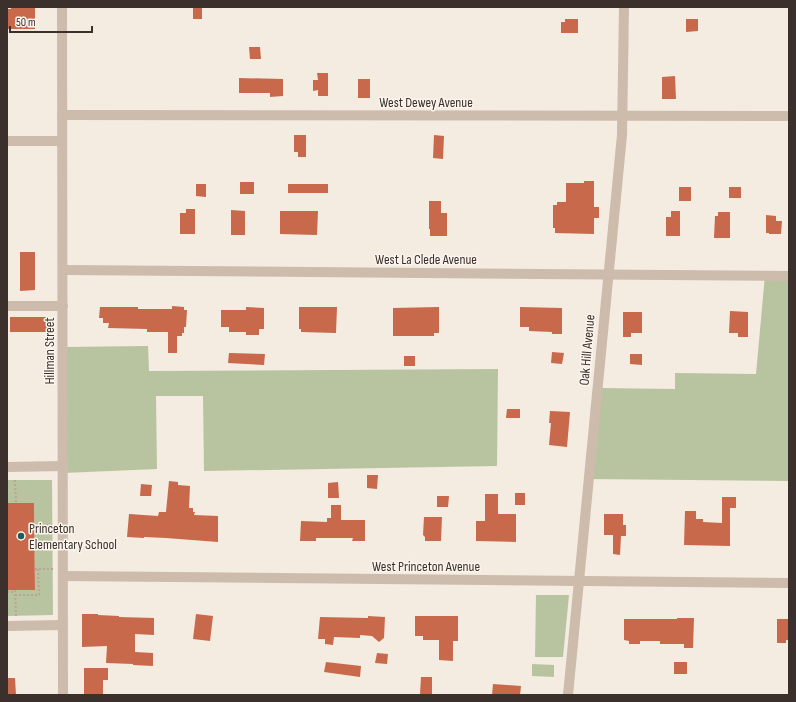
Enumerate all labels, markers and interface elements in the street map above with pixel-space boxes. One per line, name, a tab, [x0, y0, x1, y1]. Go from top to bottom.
scale bar	[10, 8, 92, 34]
text: 50 m	[16, 15, 36, 30]
street label: West Dewey Avenue	[379, 94, 473, 111]
street label: West La Clede Avenue	[375, 251, 477, 268]
street label: Oak Hill Avenue	[575, 314, 599, 386]
street label: Hillman Street	[41, 317, 58, 385]
place label: Princeton Elementary School	[29, 520, 117, 553]
marker: Princeton Elementary School	[16, 531, 26, 541]
street label: West Princeton Avenue	[372, 558, 480, 575]

